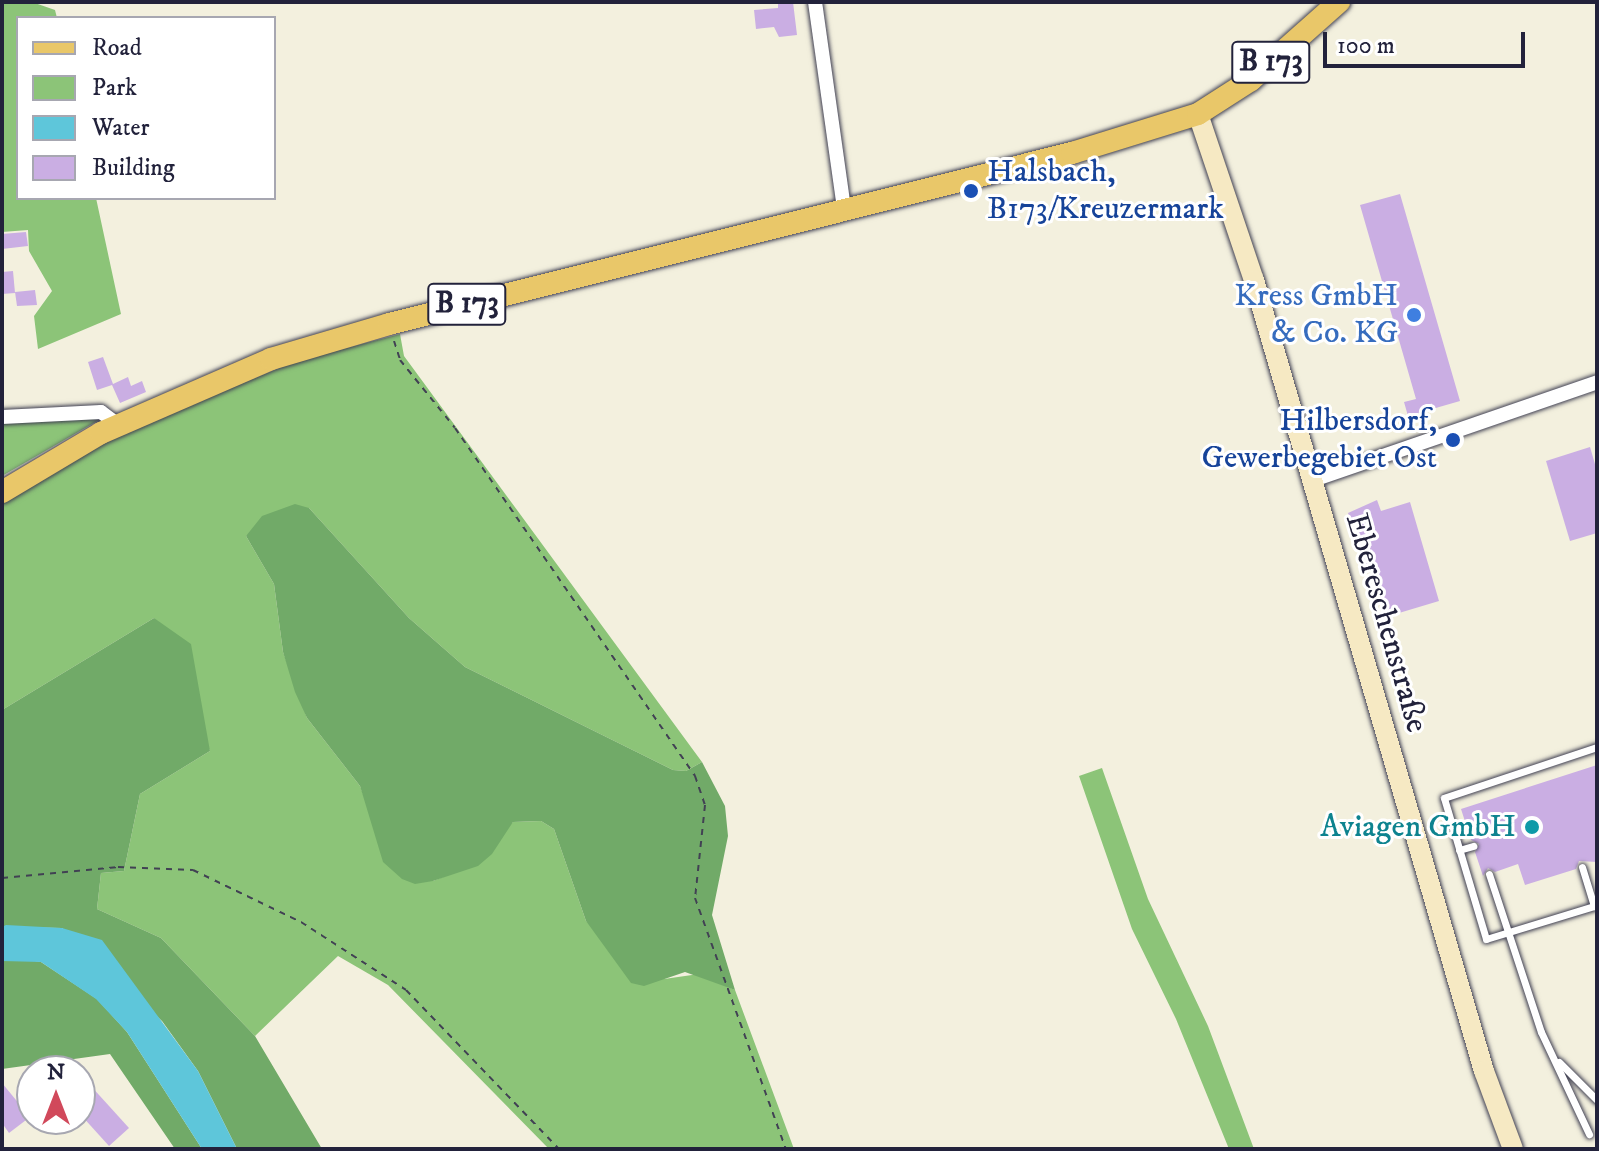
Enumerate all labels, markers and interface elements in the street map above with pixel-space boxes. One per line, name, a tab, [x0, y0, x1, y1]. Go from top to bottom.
legend	[16, 16, 276, 200]
scale bar	[1327, 16, 1529, 66]
text: 100 m	[1337, 31, 1395, 61]
text: Road	[92, 33, 142, 63]
road number: B 173	[1231, 36, 1311, 88]
text: Park	[92, 73, 137, 103]
text: Water	[92, 113, 149, 143]
text: Building	[92, 153, 175, 183]
place label: Halsbach, B173/Kreuzermark	[987, 154, 1224, 229]
marker: Halsbach, B173/Kreuzermark	[962, 182, 980, 200]
road number: B 173	[427, 278, 507, 330]
place label: Kress GmbH & Co. KG	[1234, 278, 1398, 353]
marker: Kress GmbH & Co. KG	[1405, 306, 1423, 324]
place label: Hilbersdorf, Gewerbegebiet Ost	[1202, 403, 1437, 478]
marker: Hilbersdorf, Gewerbegebiet Ost	[1444, 431, 1462, 449]
street label: Ebereschenstraße	[1336, 509, 1436, 737]
place label: Aviagen GmbH	[1320, 808, 1516, 846]
marker: Aviagen GmbH	[1523, 818, 1541, 836]
north arrow	[16, 1055, 96, 1135]
text: N	[47, 1059, 65, 1086]

